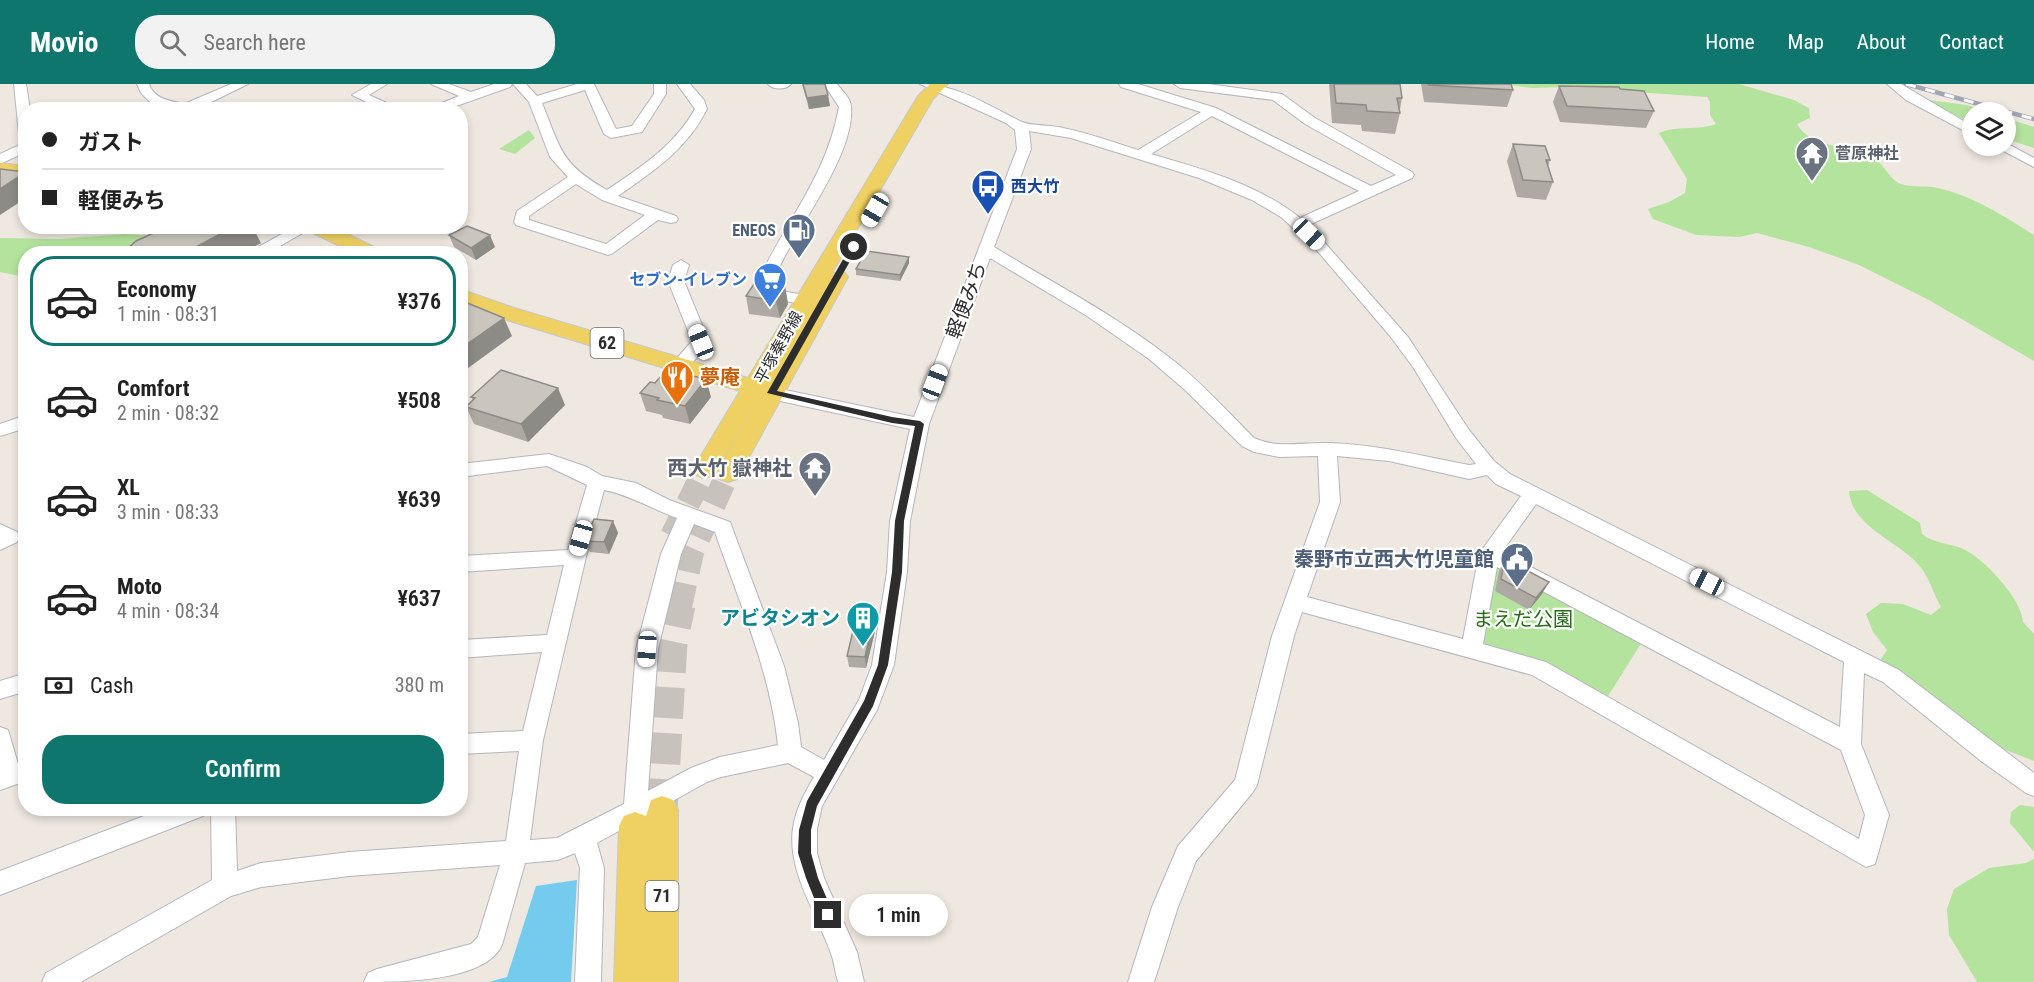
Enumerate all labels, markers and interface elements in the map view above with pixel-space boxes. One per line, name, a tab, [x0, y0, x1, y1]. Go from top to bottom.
search box	[135, 15, 555, 69]
text: Movio	[30, 26, 99, 59]
icon: search	[156, 26, 189, 59]
text: Search here	[204, 30, 306, 55]
text: Home	[1705, 30, 1755, 54]
text: Map	[1788, 30, 1824, 54]
text: About	[1857, 30, 1906, 54]
text: Contact	[1939, 30, 2004, 54]
map controls	[1962, 102, 2016, 156]
button: layers	[1962, 102, 2016, 156]
text: ガスト	[78, 130, 144, 155]
temple icon: 菅原神社	[1794, 135, 1830, 182]
place label: 菅原神社	[1835, 144, 1899, 163]
bus stop icon: 西大竹	[970, 168, 1006, 215]
place label: 西大竹	[1011, 177, 1059, 196]
text: 軽便みち	[78, 188, 166, 213]
car	[858, 190, 892, 230]
fuel station icon: ENEOS	[781, 212, 817, 259]
car	[1290, 215, 1328, 253]
place label: ENEOS	[732, 221, 776, 240]
route start	[840, 233, 867, 260]
street label: 軽便みち	[941, 258, 991, 342]
supermarket icon: セブン-イレブン	[752, 261, 788, 308]
place label: セブン-イレブン	[629, 270, 747, 289]
icon: car	[45, 274, 99, 328]
text: Economy	[117, 277, 197, 302]
text: ¥376	[397, 289, 441, 314]
text: 1 min · 08:31	[117, 302, 219, 326]
street label: 平塚秦野線	[751, 308, 806, 387]
car	[686, 322, 716, 362]
road number: 62	[590, 328, 624, 358]
restaurant icon: 夢庵	[659, 359, 695, 406]
car	[920, 362, 950, 402]
place label: 夢庵	[700, 365, 740, 389]
icon: car	[45, 373, 99, 427]
text: Comfort	[117, 376, 190, 401]
text: ¥508	[397, 388, 441, 413]
text: 2 min · 08:32	[117, 401, 219, 425]
temple icon: 西大竹 嶽神社	[797, 450, 833, 497]
place label: 西大竹 嶽神社	[667, 456, 792, 480]
icon: car	[45, 472, 99, 526]
text: XL	[117, 475, 140, 500]
text: ¥639	[397, 487, 441, 512]
text: 3 min · 08:33	[117, 500, 219, 524]
car	[567, 518, 595, 558]
public building icon: 秦野市立西大竹児童館	[1499, 541, 1535, 588]
place label: 秦野市立西大竹児童館	[1294, 547, 1494, 571]
car	[1687, 566, 1727, 598]
icon: car	[45, 571, 99, 625]
text: Moto	[117, 574, 162, 599]
text: ¥637	[397, 586, 441, 611]
text: 4 min · 08:34	[117, 599, 219, 623]
building icon: アビタシオン	[845, 600, 881, 647]
place label: アビタシオン	[720, 606, 840, 630]
park label: まえだ公園	[1473, 607, 1573, 631]
car	[637, 630, 657, 668]
icon: cash	[42, 669, 75, 702]
text: Cash	[90, 673, 134, 698]
text: 380 m	[395, 673, 444, 697]
button: Confirm	[42, 735, 444, 804]
road number: 71	[646, 881, 678, 911]
callout: 1 min	[849, 894, 948, 936]
route end	[814, 901, 841, 928]
text: 1 min	[876, 903, 921, 927]

